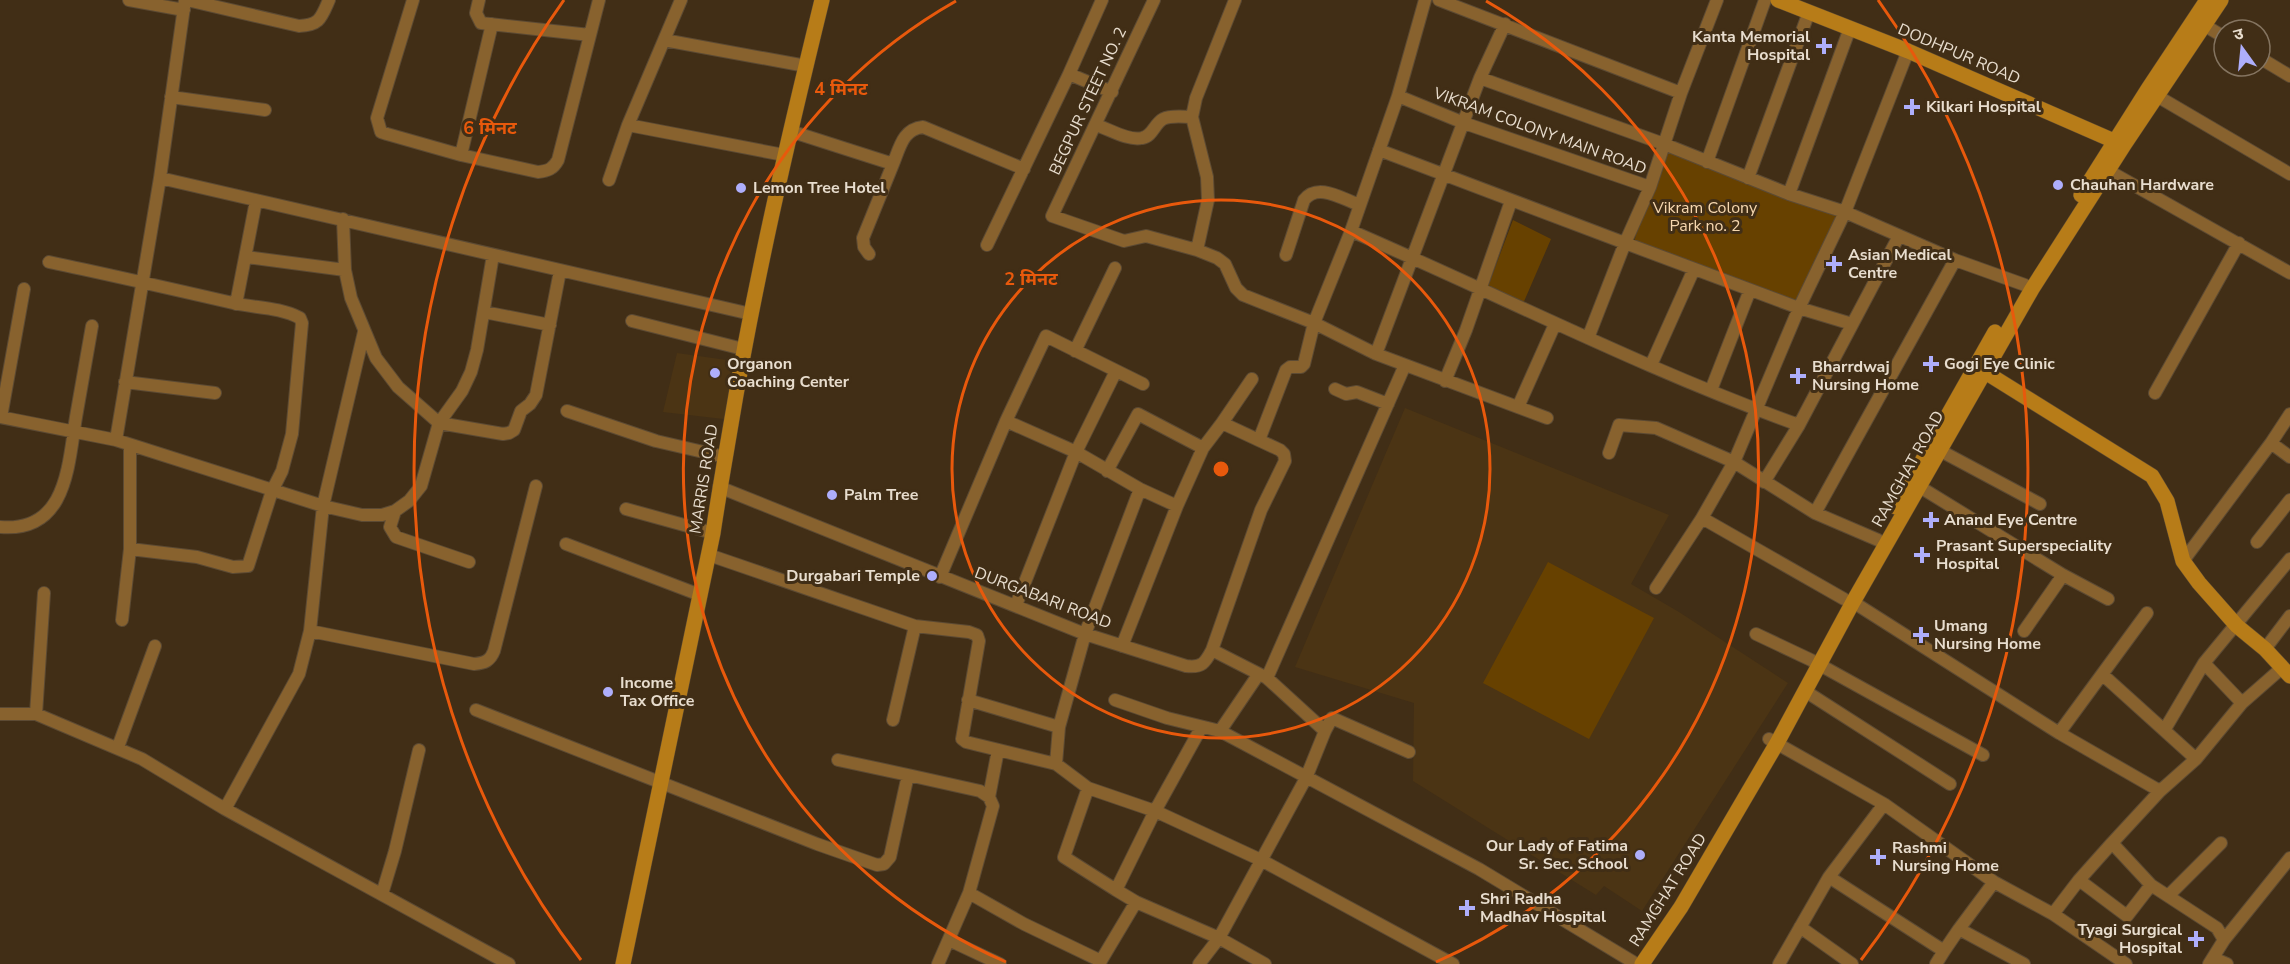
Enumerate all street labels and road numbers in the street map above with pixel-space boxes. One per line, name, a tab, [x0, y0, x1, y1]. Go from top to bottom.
street label: DODHPUR ROAD	[1894, 18, 2024, 90]
street label: BEGPUR STEET NO. 2	[1044, 24, 1132, 178]
street label: VIKRAM COLONY MAIN ROAD	[1429, 82, 1650, 180]
street label: RAMGHAT ROAD	[1867, 407, 1949, 531]
street label: MARRIS ROAD	[684, 422, 724, 536]
street label: DURGABARI ROAD	[971, 562, 1115, 634]
street label: RAMGHAT ROAD	[1624, 829, 1712, 951]

